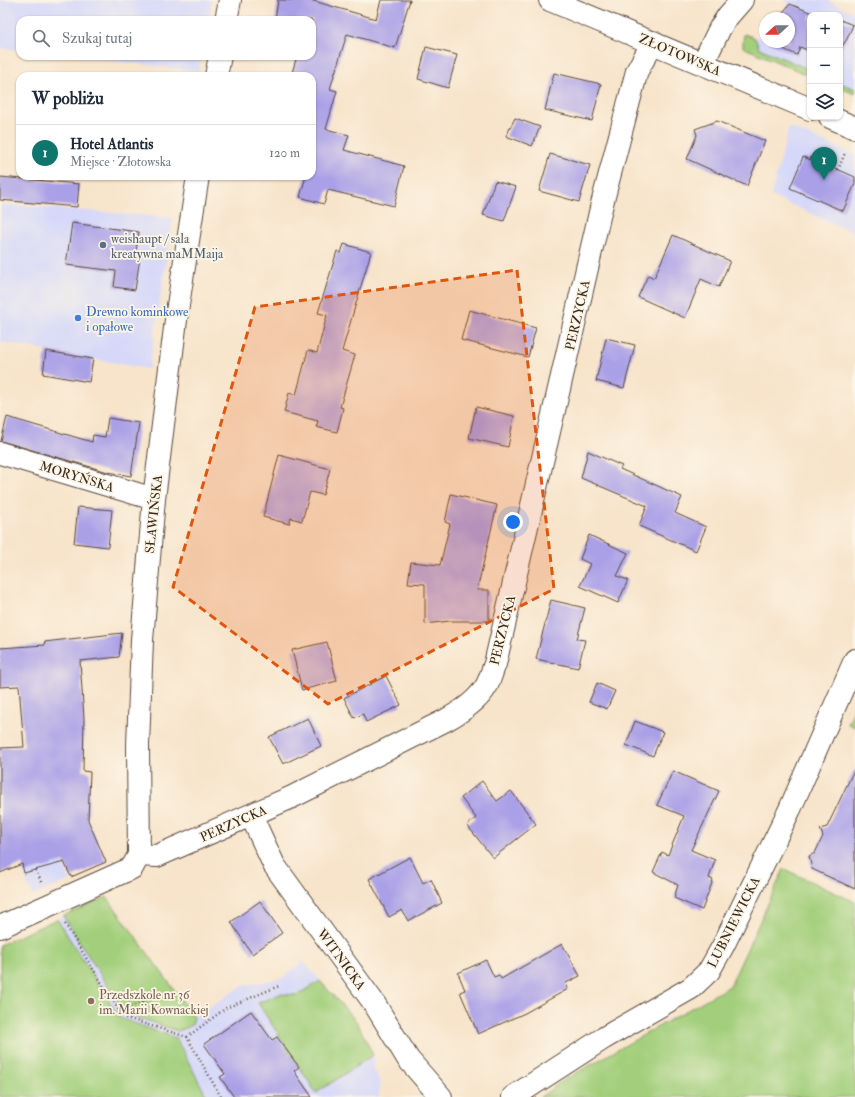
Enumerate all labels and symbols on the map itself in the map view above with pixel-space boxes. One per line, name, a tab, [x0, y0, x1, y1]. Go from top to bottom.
north arrow	[759, 12, 795, 48]
street label: ZŁOTOWSKA	[636, 30, 724, 80]
pin: 1	[811, 147, 837, 180]
place label: weishaupt / sala kreatywna maMMaija	[111, 231, 224, 263]
marker: weishaupt / sala kreatywna maMMaija	[98, 240, 108, 250]
street label: PERZYCKA	[562, 278, 594, 352]
place label: Drewno kominkowe i opałowe	[86, 304, 189, 336]
marker: Drewno kominkowe i opałowe	[73, 313, 83, 323]
street label: MORYŃSKA	[38, 457, 117, 496]
street label: SŁAWIŃSKA	[141, 473, 166, 554]
your location	[503, 512, 523, 532]
street label: PERZYCKA	[487, 593, 520, 667]
street label: PERZYCKA	[198, 802, 270, 846]
street label: LUBNIEWICKA	[704, 874, 764, 971]
street label: WITNICKA	[313, 925, 369, 994]
place label: Przedszkole nr 36 im. Marii Kownackiej	[99, 987, 209, 1018]
marker: Przedszkole nr 36 im. Marii Kownackiej	[86, 996, 96, 1006]

